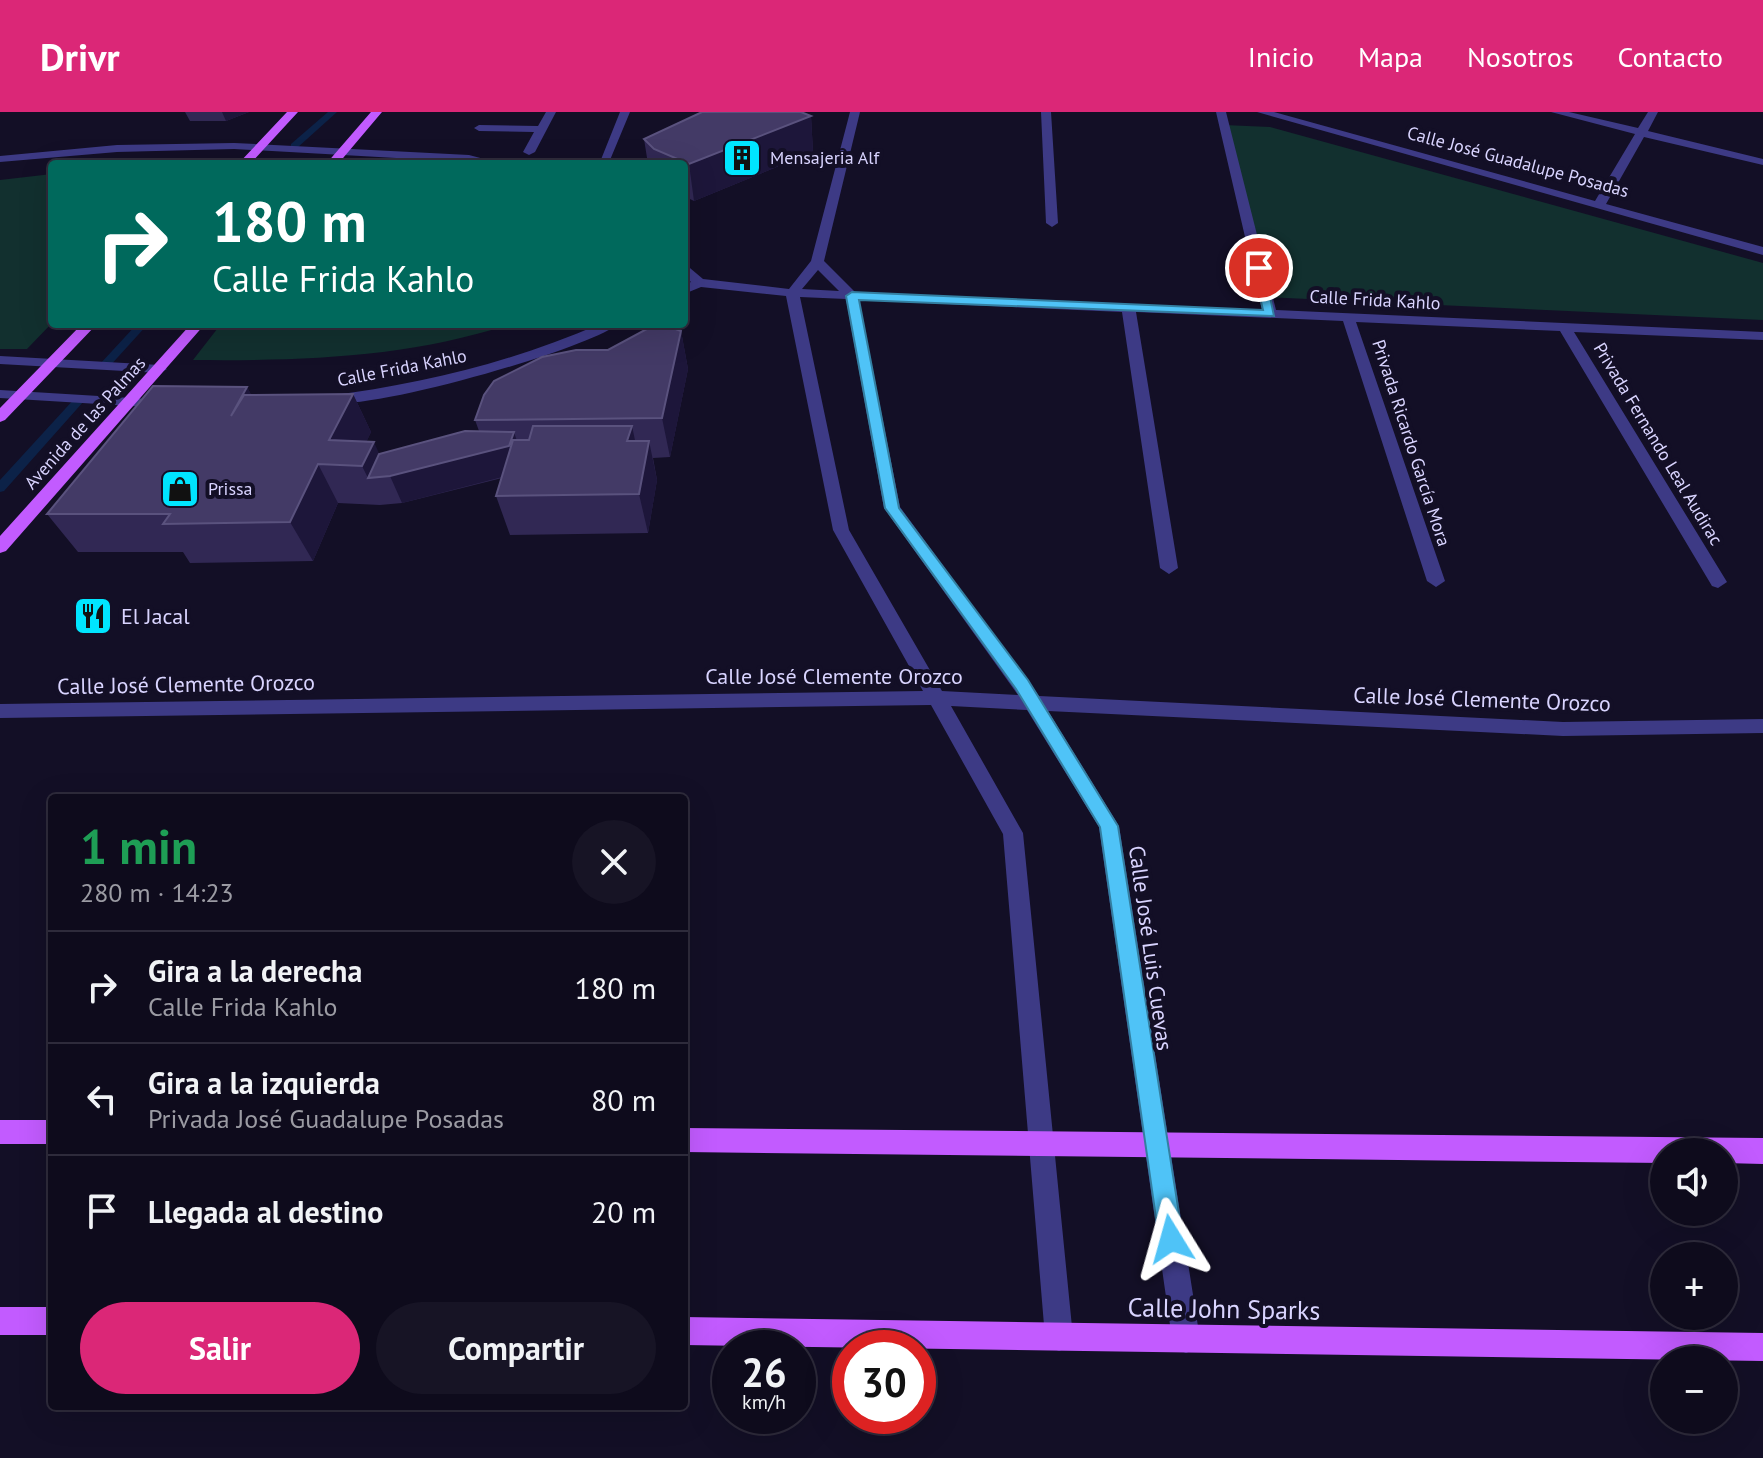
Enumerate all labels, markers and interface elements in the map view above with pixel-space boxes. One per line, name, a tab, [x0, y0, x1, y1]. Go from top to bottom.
text: Drivr	[40, 32, 120, 81]
text: Inicio	[1248, 38, 1314, 75]
text: Mapa	[1358, 38, 1423, 75]
text: Nosotros	[1467, 38, 1573, 75]
text: Contacto	[1617, 38, 1723, 75]
street label: Calle José Guadalupe Posadas	[1405, 121, 1631, 202]
building icon: Mensajeria Alf	[721, 137, 763, 179]
place label: Mensajeria Alf	[770, 146, 881, 169]
text: 180 m	[212, 185, 367, 257]
icon: right	[80, 192, 184, 296]
pin	[1225, 234, 1293, 302]
icon: arrive	[1237, 246, 1281, 290]
text: Calle Frida Kahlo	[212, 255, 474, 302]
street label: Calle Frida Kahlo	[1309, 285, 1441, 314]
street label: Privada Ricardo García Mora	[1367, 337, 1456, 549]
street label: Privada Fernando Leal Audirac	[1589, 338, 1728, 549]
street label: Calle Frida Kahlo	[335, 344, 468, 391]
street label: Avenida de las Palmas	[19, 352, 150, 494]
shop icon: Prissa	[159, 468, 201, 510]
place label: Prissa	[208, 477, 252, 500]
restaurant icon: El Jacal	[72, 595, 114, 637]
place label: El Jacal	[121, 602, 190, 630]
street label: Calle José Clemente Orozco	[705, 662, 963, 690]
street label: Calle José Clemente Orozco	[57, 668, 315, 700]
street label: Calle José Clemente Orozco	[1353, 681, 1611, 717]
text: 1 min	[80, 815, 197, 877]
button: close	[572, 820, 656, 904]
street label: Calle José Luis Cuevas	[1123, 844, 1179, 1052]
text: 280 m · 14:23	[80, 876, 234, 909]
text: Gira a la derecha	[148, 951, 362, 990]
icon: right	[80, 965, 124, 1009]
text: 180 m	[575, 968, 656, 1007]
text: Calle Frida Kahlo	[148, 990, 338, 1023]
text: Gira a la izquierda	[148, 1063, 380, 1102]
icon: left	[80, 1077, 124, 1121]
text: 80 m	[591, 1080, 656, 1119]
text: Privada José Guadalupe Posadas	[148, 1102, 504, 1135]
map controls	[1650, 1138, 1738, 1434]
button: sound	[1650, 1138, 1738, 1226]
icon: arrive	[80, 1189, 124, 1233]
text: Llegada al destino	[148, 1192, 383, 1231]
text: 20 m	[591, 1192, 656, 1231]
position arrow	[1129, 1197, 1213, 1281]
button: +	[1650, 1242, 1738, 1330]
street label: Calle John Sparks	[1127, 1290, 1321, 1327]
button: Salir	[80, 1302, 360, 1394]
button: Compartir	[376, 1302, 656, 1394]
speed limit sign: 30	[832, 1330, 936, 1434]
text: 26	[741, 1346, 787, 1398]
button: −	[1650, 1346, 1738, 1434]
text: km/h	[742, 1389, 786, 1415]

